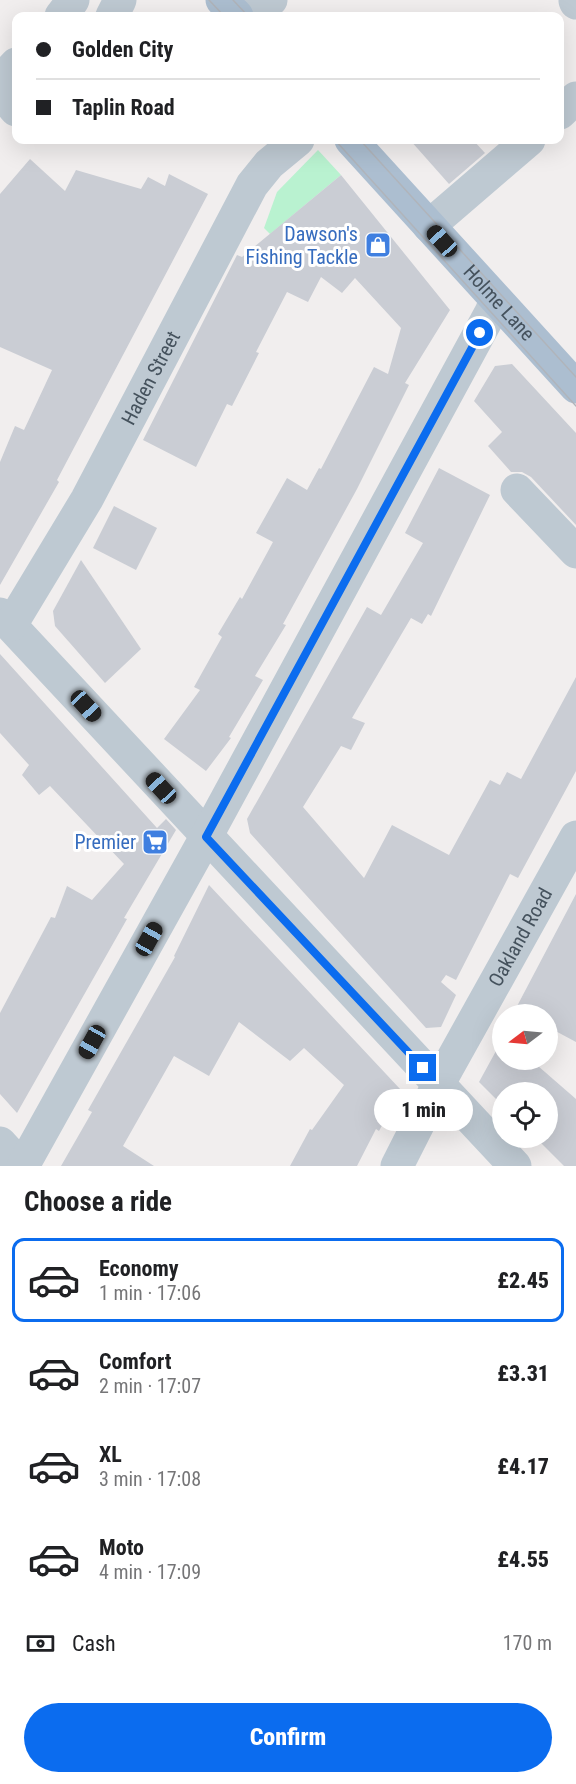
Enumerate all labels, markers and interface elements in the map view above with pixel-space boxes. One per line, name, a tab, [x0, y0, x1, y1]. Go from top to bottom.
text: Golden City	[72, 37, 173, 62]
text: Taplin Road	[72, 95, 175, 120]
place label: Dawson's Fishing Tackle	[246, 222, 358, 269]
car	[423, 222, 461, 260]
shop icon: Dawson's Fishing Tackle	[363, 230, 393, 260]
street label: Holme Lane	[459, 260, 540, 346]
route start	[466, 319, 493, 346]
street label: Haden Street	[116, 327, 185, 429]
car	[67, 687, 105, 725]
car	[142, 769, 180, 807]
supermarket icon: Premier	[140, 827, 170, 857]
place label: Premier	[75, 830, 136, 854]
street label: Oakland Road	[483, 884, 557, 991]
car	[132, 919, 166, 959]
north arrow	[492, 1004, 558, 1070]
map controls	[492, 1004, 558, 1148]
car	[75, 1022, 109, 1062]
route end	[409, 1054, 436, 1081]
button: locate	[492, 1082, 558, 1148]
callout: 1 min	[374, 1089, 472, 1131]
text: 1 min	[401, 1098, 446, 1122]
text: Choose a ride	[24, 1186, 172, 1218]
icon: car	[27, 1253, 81, 1307]
text: Economy	[99, 1256, 179, 1281]
text: £2.45	[497, 1268, 549, 1293]
text: 1 min · 17:06	[99, 1281, 201, 1305]
icon: car	[27, 1346, 81, 1400]
text: Comfort	[99, 1349, 172, 1374]
text: £3.31	[497, 1361, 549, 1386]
text: 2 min · 17:07	[99, 1374, 201, 1398]
icon: car	[27, 1439, 81, 1493]
text: XL	[99, 1442, 122, 1467]
text: £4.17	[497, 1454, 549, 1479]
text: 3 min · 17:08	[99, 1467, 201, 1491]
icon: car	[27, 1532, 81, 1586]
text: Moto	[99, 1535, 144, 1560]
text: £4.55	[497, 1547, 549, 1572]
text: 4 min · 17:09	[99, 1560, 201, 1584]
icon: cash	[24, 1627, 57, 1660]
text: Cash	[72, 1631, 116, 1656]
text: 170 m	[503, 1631, 552, 1655]
button: Confirm	[24, 1703, 552, 1772]

